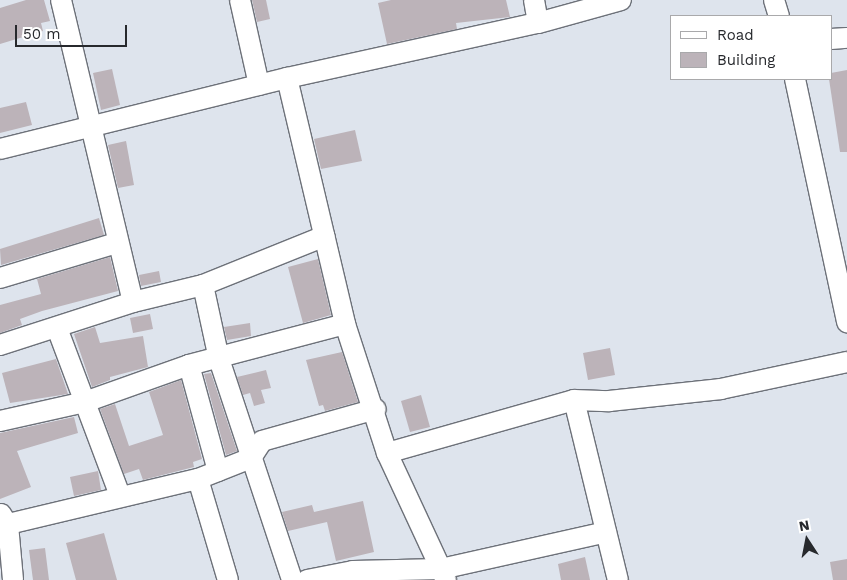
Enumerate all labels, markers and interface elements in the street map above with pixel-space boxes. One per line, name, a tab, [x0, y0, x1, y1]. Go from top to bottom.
scale bar	[18, 15, 130, 47]
legend	[670, 15, 832, 80]
text: 50 m	[23, 25, 60, 43]
text: Road	[717, 26, 754, 44]
text: Building	[717, 51, 775, 69]
north arrow	[782, 515, 832, 565]
text: N	[798, 516, 811, 534]

